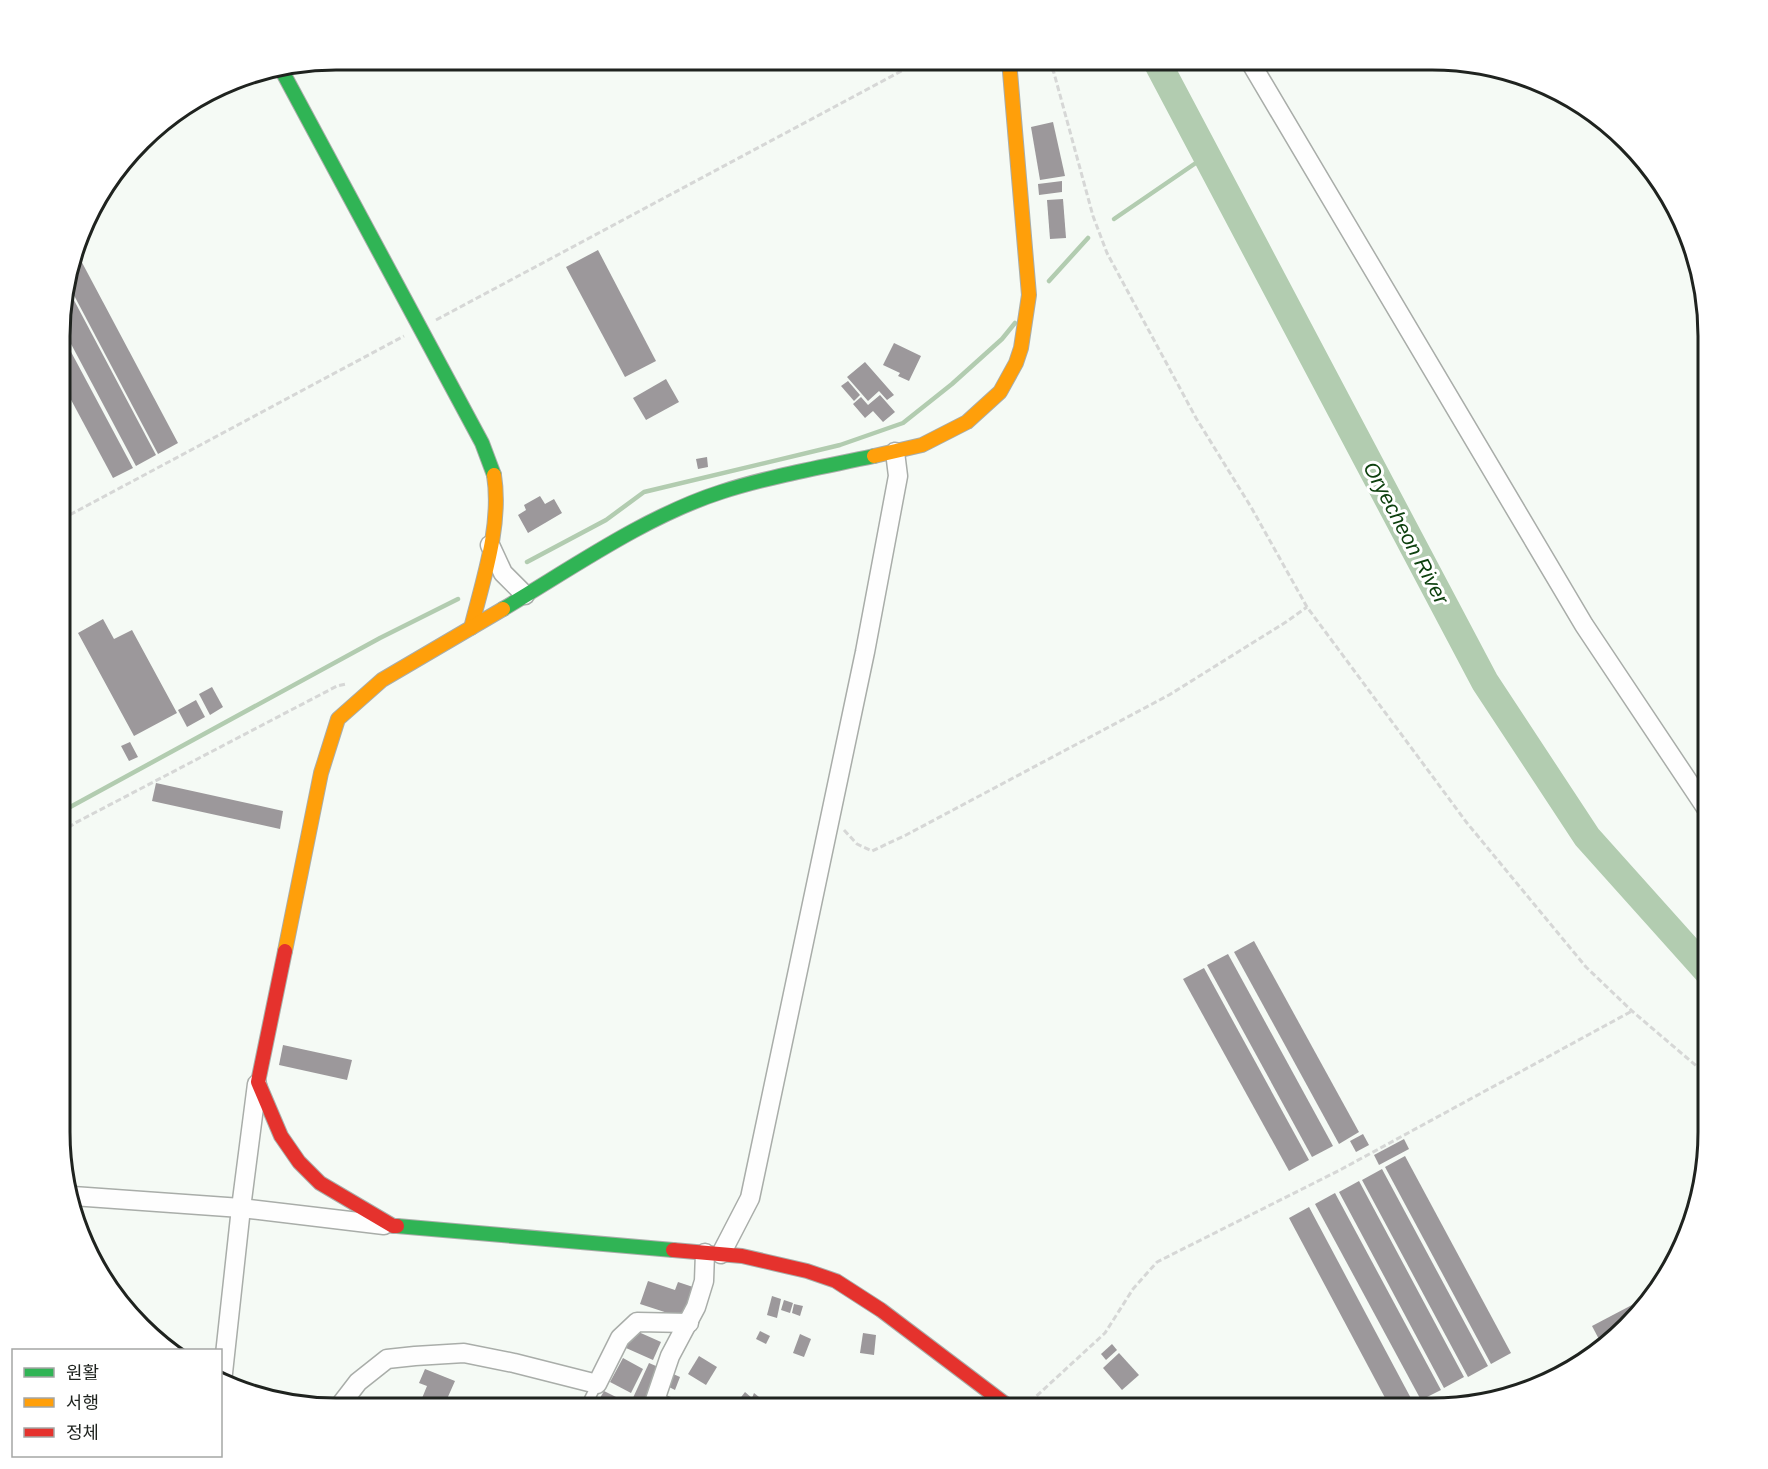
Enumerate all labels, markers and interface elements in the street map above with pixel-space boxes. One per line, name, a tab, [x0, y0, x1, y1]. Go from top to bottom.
water label: Oryecheon River	[1359, 458, 1454, 609]
legend	[12, 1349, 222, 1457]
text: 원활	[66, 1363, 99, 1383]
text: 서행	[66, 1393, 99, 1413]
text: 정체	[66, 1423, 99, 1443]

